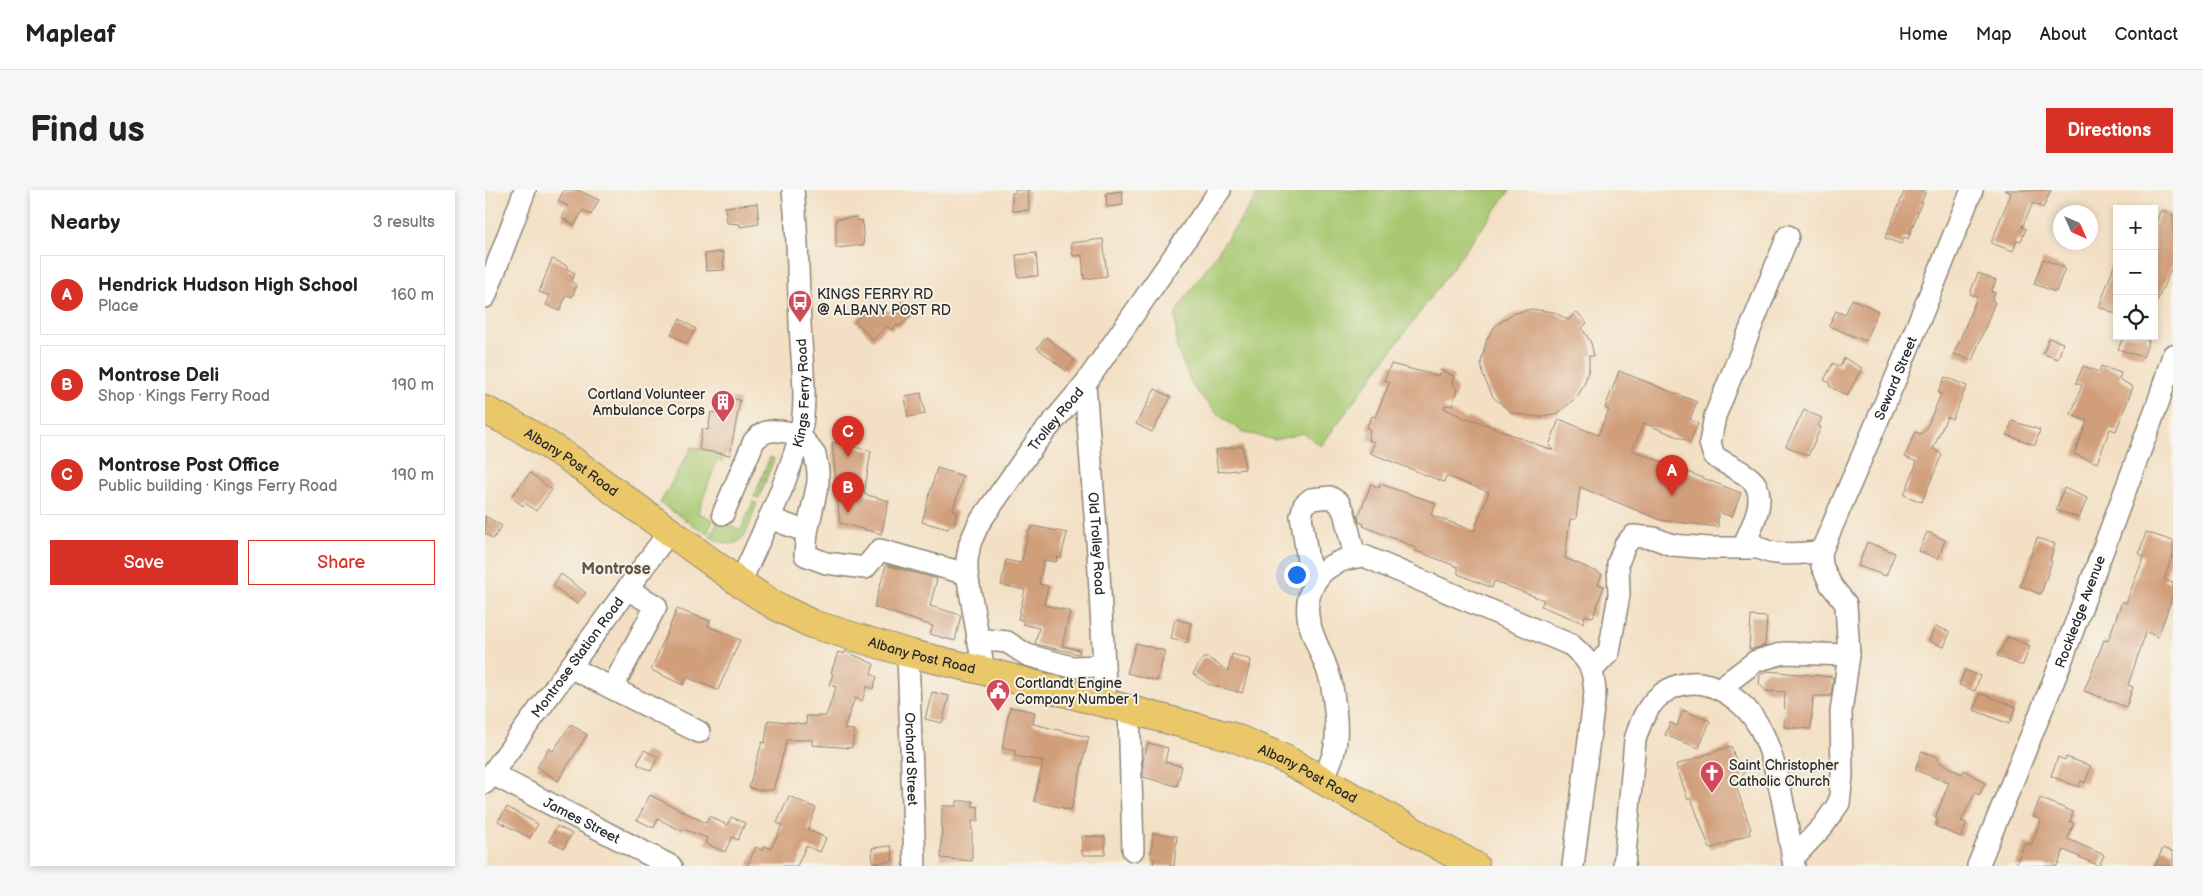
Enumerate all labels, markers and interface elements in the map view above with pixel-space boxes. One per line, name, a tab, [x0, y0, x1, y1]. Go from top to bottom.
text: Mapleaf	[25, 20, 116, 49]
text: Home	[1899, 24, 1948, 45]
text: Map	[1976, 24, 2012, 45]
text: About	[2040, 24, 2087, 45]
text: Contact	[2115, 24, 2178, 45]
button: Directions	[2046, 108, 2173, 153]
text: Find us	[30, 109, 145, 152]
north arrow	[2053, 205, 2098, 250]
map controls	[2113, 205, 2158, 340]
button: +	[2113, 205, 2158, 250]
text: Nearby	[50, 210, 120, 235]
text: 3 results	[373, 213, 435, 232]
button: −	[2113, 250, 2158, 295]
text: Hendrick Hudson High School	[98, 274, 358, 297]
text: A	[62, 286, 72, 305]
text: 160 m	[391, 286, 434, 305]
place label: KINGS FERRY RD @ ALBANY POST RD	[817, 286, 951, 319]
bus stop icon: KINGS FERRY RD @ ALBANY POST RD	[787, 289, 813, 323]
button: locate	[2113, 295, 2158, 340]
text: Place	[98, 297, 139, 316]
street label: Seward Street	[1871, 334, 1921, 423]
street label: Kings Ferry Road	[789, 338, 813, 450]
text: Montrose Deli	[98, 364, 219, 387]
text: B	[61, 376, 73, 395]
text: 190 m	[392, 376, 434, 395]
street label: Trolley Road	[1025, 384, 1088, 454]
place label: Cortland Volunteer Ambulance Corps	[587, 386, 706, 419]
text: Shop · Kings Ferry Road	[98, 387, 270, 406]
building icon: Cortland Volunteer Ambulance Corps	[710, 389, 736, 423]
pin: C	[832, 416, 864, 457]
street label: Albany Post Road	[521, 425, 621, 500]
text: Montrose Post Office	[98, 454, 280, 477]
pin: A	[1656, 455, 1688, 496]
text: C	[61, 466, 73, 485]
text: 190 m	[392, 466, 434, 485]
pin: B	[832, 472, 864, 513]
text: Public building · Kings Ferry Road	[98, 477, 337, 496]
street label: Old Trolley Road	[1084, 492, 1108, 595]
button: Save	[50, 540, 238, 585]
button: Share	[248, 540, 435, 585]
street label: Rockledge Avenue	[2052, 553, 2109, 670]
district label: Montrose	[581, 560, 651, 579]
your location	[1284, 562, 1310, 588]
street label: Montrose Station Road	[528, 594, 627, 721]
street label: Albany Post Road	[866, 634, 977, 678]
place label: Cortlandt Engine Company Number 1	[1015, 675, 1138, 708]
public building icon: Cortlandt Engine Company Number 1	[985, 678, 1011, 712]
street label: Orchard Street	[901, 712, 921, 807]
street label: Albany Post Road	[1256, 741, 1360, 807]
place label: Saint Christopher Catholic Church	[1729, 757, 1840, 790]
church icon: Saint Christopher Catholic Church	[1699, 760, 1725, 794]
street label: James Street	[540, 794, 623, 848]

